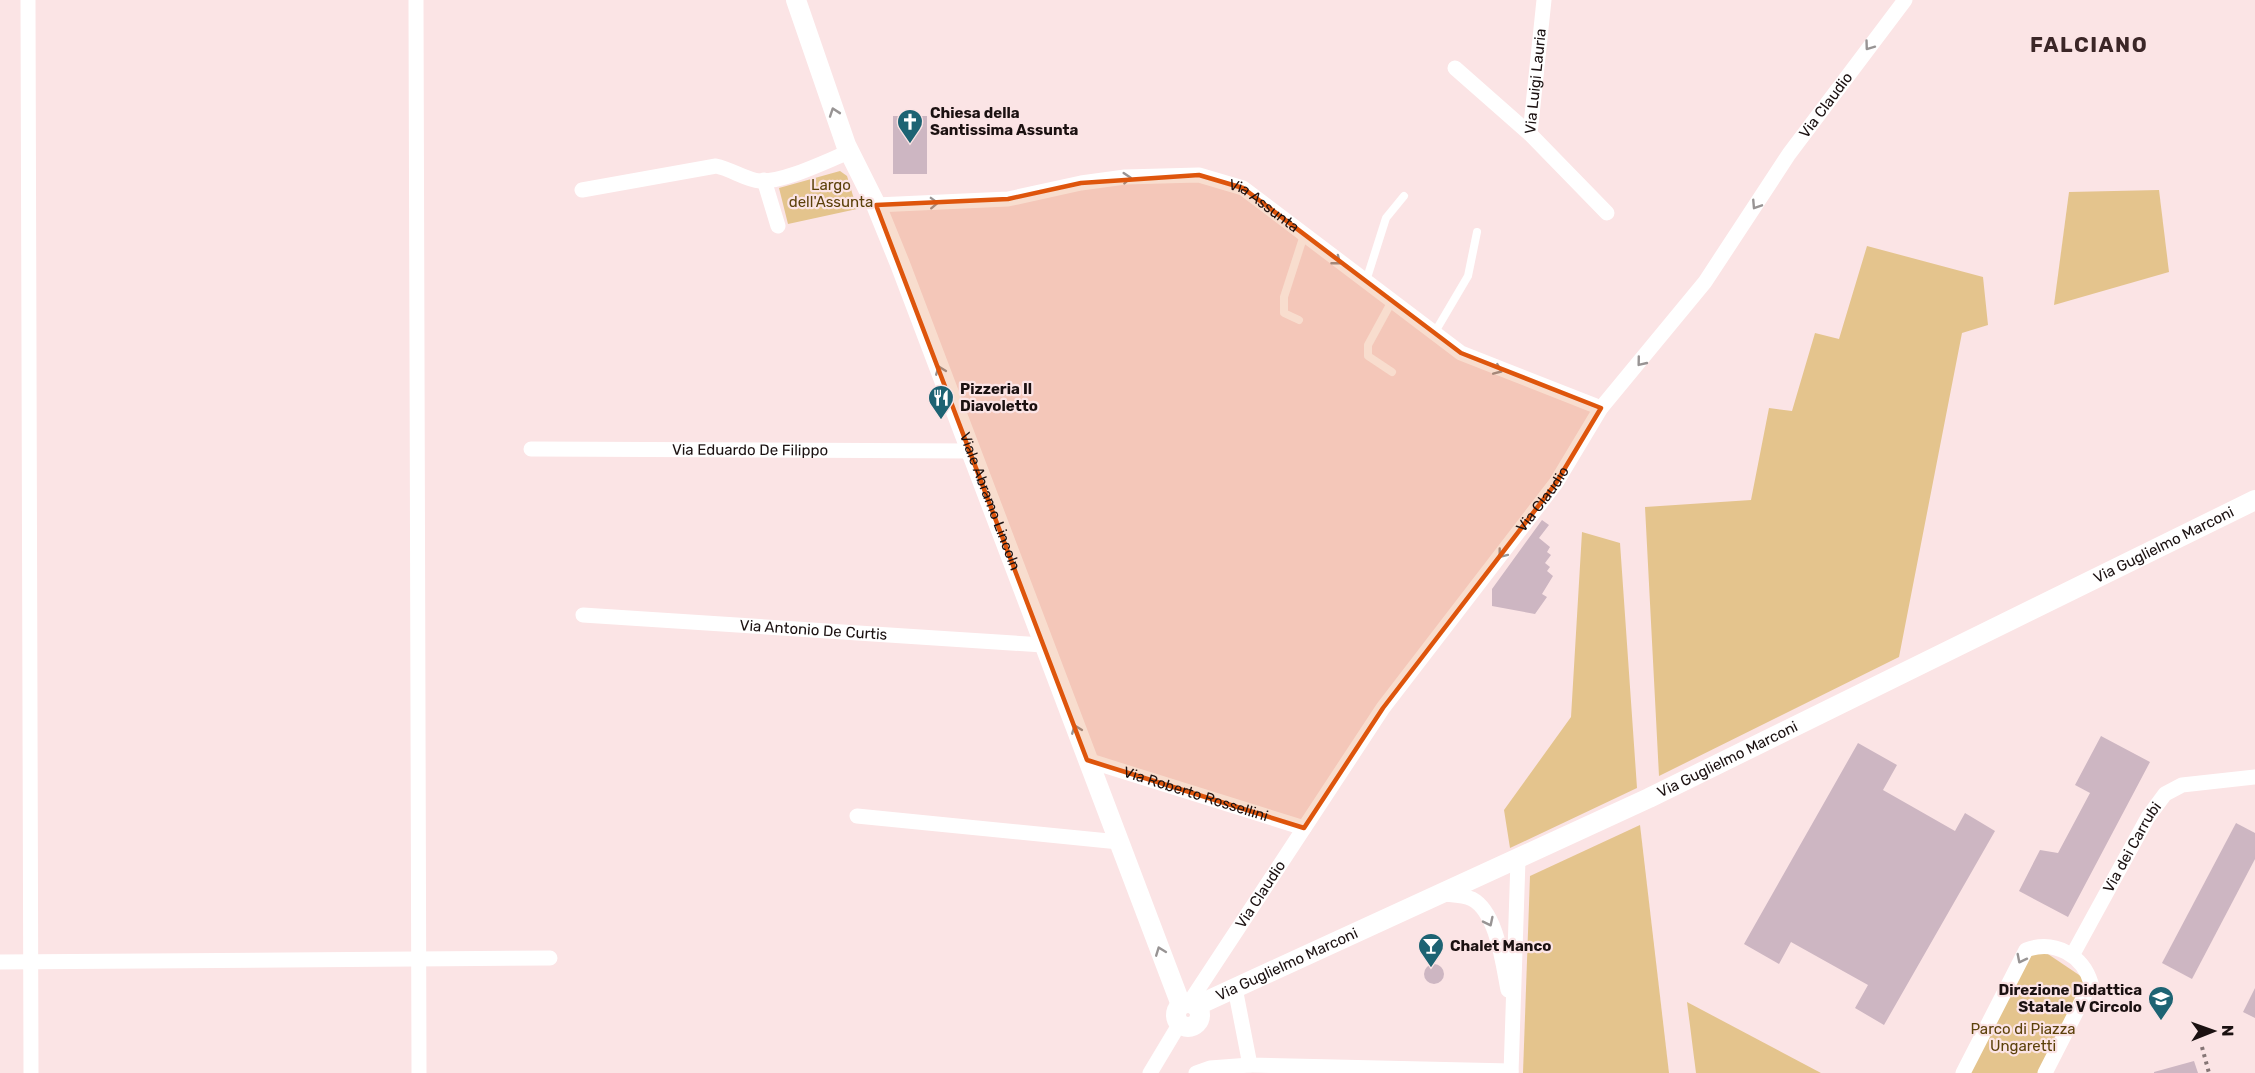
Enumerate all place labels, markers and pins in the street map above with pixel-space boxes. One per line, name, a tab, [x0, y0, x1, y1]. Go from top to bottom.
place label: Chiesa della Santissima Assunta	[930, 104, 1078, 139]
church icon: Chiesa della Santissima Assunta	[895, 107, 925, 145]
place label: Pizzeria Il Diavoletto	[960, 380, 1038, 415]
restaurant icon: Pizzeria Il Diavoletto	[926, 383, 956, 421]
bar icon: Chalet Manco	[1416, 931, 1446, 969]
place label: Chalet Manco	[1450, 937, 1551, 955]
place label: Direzione Didattica Statale V Circolo	[1999, 981, 2142, 1016]
school or university icon: Direzione Didattica Statale V Circolo	[2146, 984, 2176, 1022]

